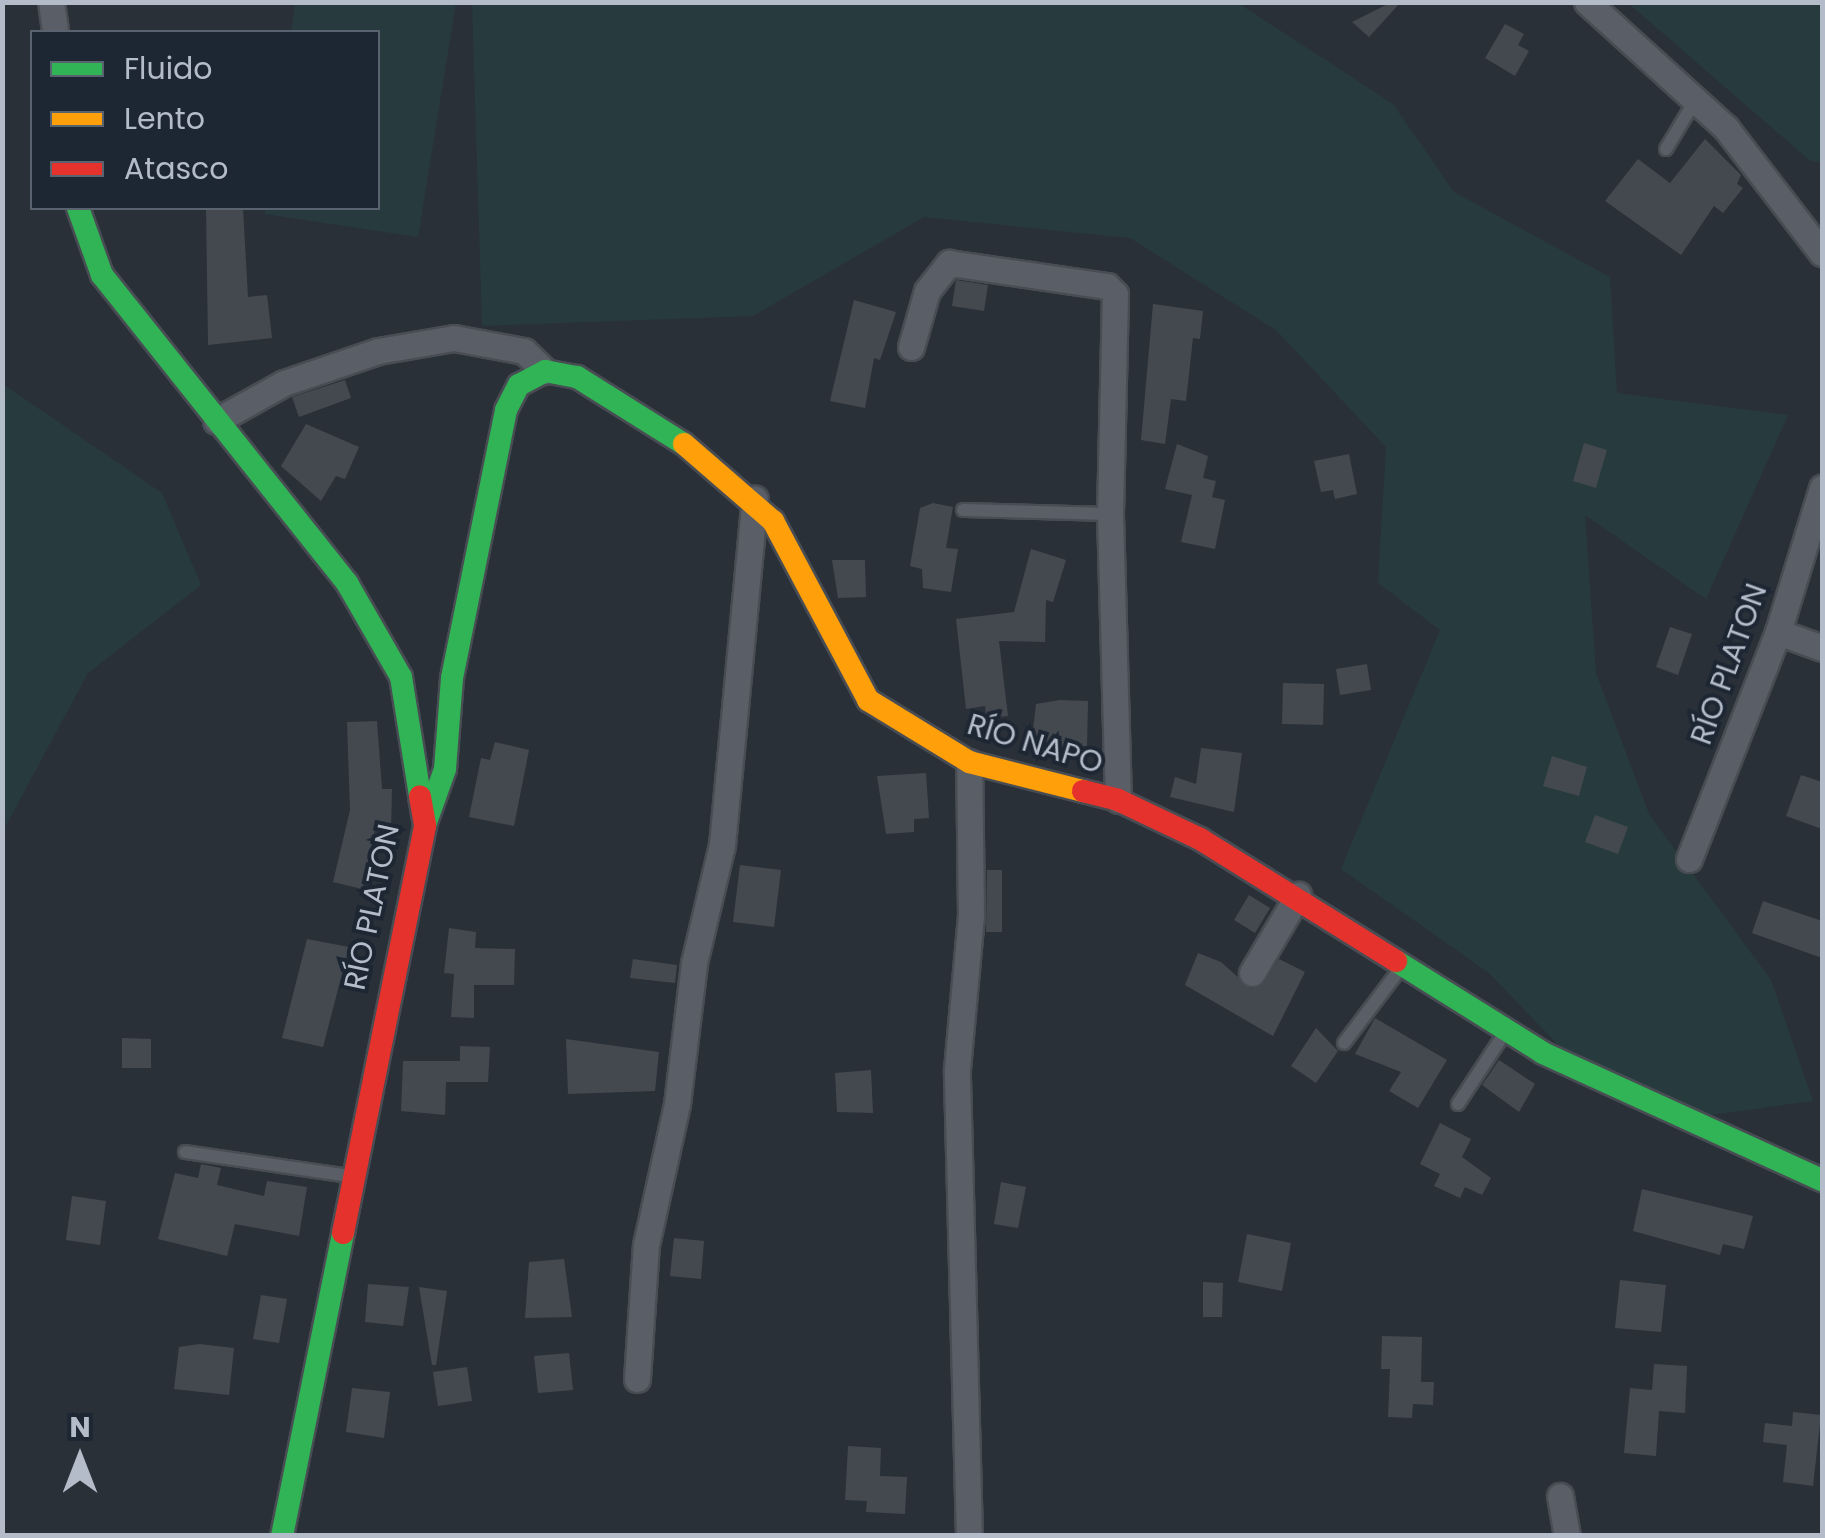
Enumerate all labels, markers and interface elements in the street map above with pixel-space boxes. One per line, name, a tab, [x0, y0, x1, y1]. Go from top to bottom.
legend	[30, 30, 380, 210]
text: Fluido	[124, 47, 213, 90]
text: Lento	[124, 97, 205, 140]
text: Atasco	[124, 147, 229, 190]
street label: RÍO PLATON	[1683, 579, 1775, 749]
street label: RÍO NAPO	[963, 706, 1107, 782]
street label: RÍO PLATON	[337, 821, 407, 993]
north arrow	[30, 1408, 130, 1508]
text: N	[69, 1408, 91, 1447]

